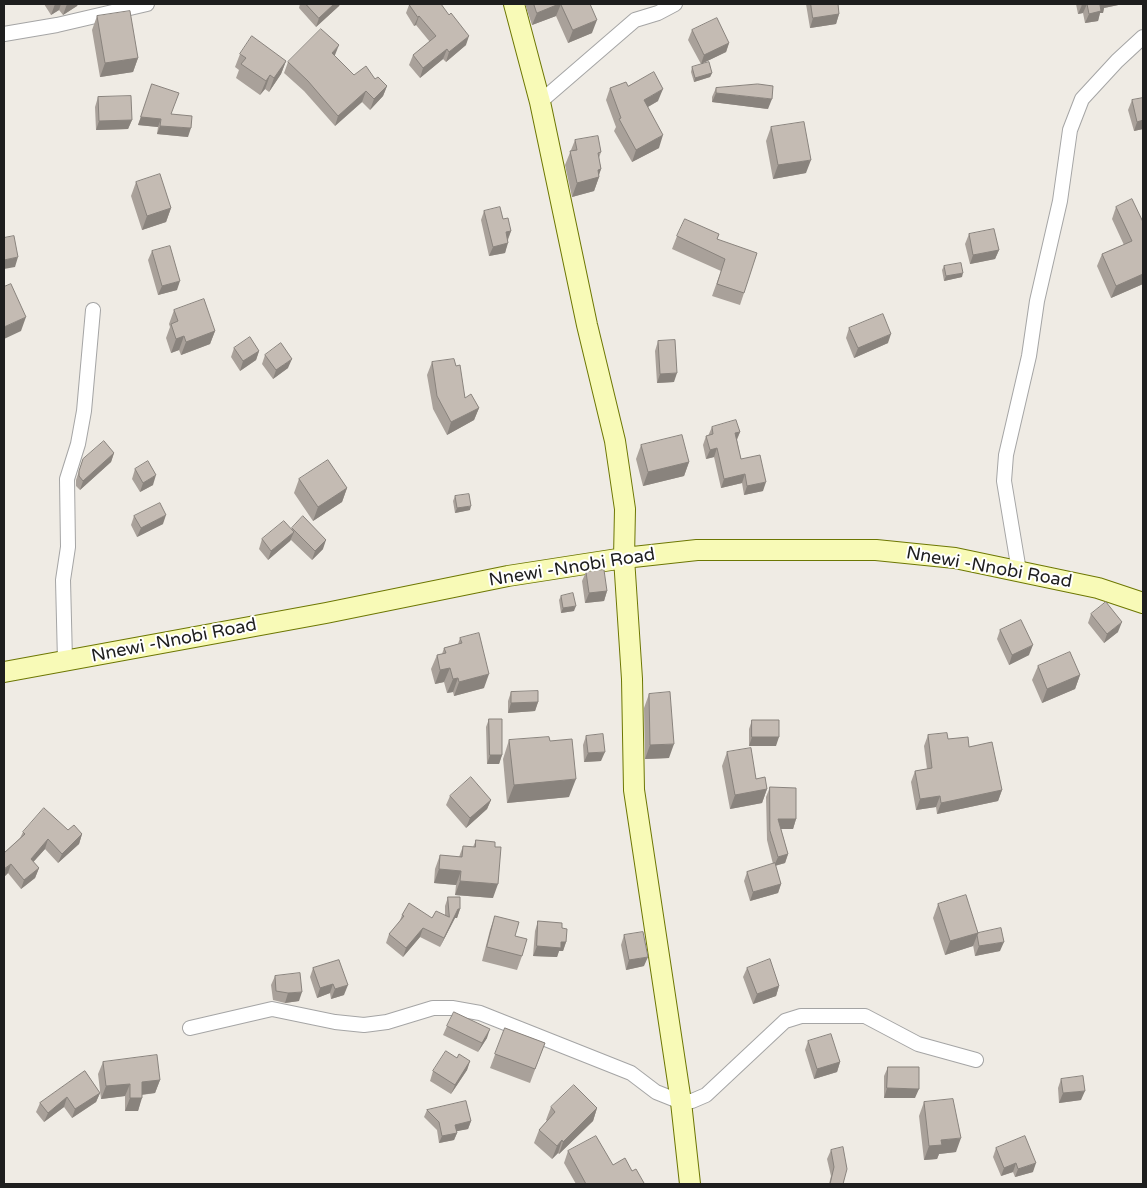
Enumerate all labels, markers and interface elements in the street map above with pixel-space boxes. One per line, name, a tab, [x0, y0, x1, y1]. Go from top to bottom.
street label: Nnewi -Nnobi Road	[904, 543, 1074, 593]
street label: Nnewi -Nnobi Road	[487, 544, 657, 592]
street label: Nnewi -Nnobi Road	[89, 614, 259, 668]

